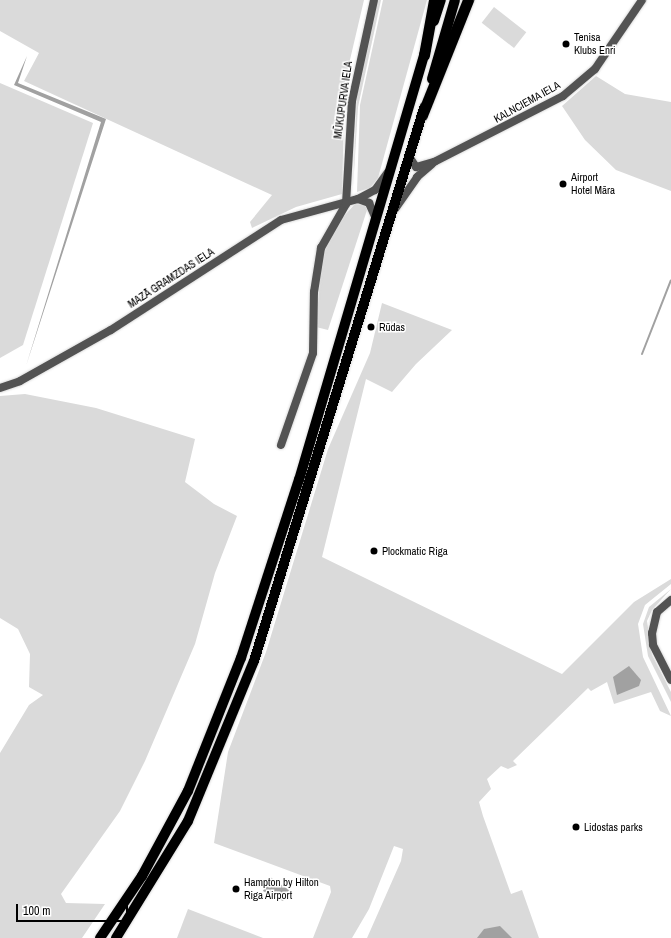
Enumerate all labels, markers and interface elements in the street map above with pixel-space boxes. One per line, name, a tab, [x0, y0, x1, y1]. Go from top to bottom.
place label: Tenisa Klubs Enri	[574, 31, 616, 57]
marker: Tenisa Klubs Enri	[561, 39, 571, 49]
street label: MŪKUPURVA IELA	[331, 60, 355, 140]
street label: KALNCIEMA IELA	[491, 78, 563, 126]
place label: Airport Hotel Māra	[571, 171, 615, 197]
marker: Airport Hotel Māra	[558, 179, 568, 189]
street label: MAZĀ GRAMZDAS IELA	[125, 245, 217, 311]
place label: Rūdas	[379, 320, 405, 334]
marker: Rūdas	[366, 322, 376, 332]
place label: Plockmatic Riga	[382, 544, 448, 558]
marker: Plockmatic Riga	[369, 546, 379, 556]
place label: Lidostas parks	[584, 820, 643, 834]
marker: Lidostas parks	[571, 822, 581, 832]
place label: Hampton by Hilton Riga Airport	[244, 876, 319, 902]
marker: Hampton by Hilton Riga Airport	[231, 884, 241, 894]
scale bar	[18, 896, 130, 922]
text: 100 m	[23, 903, 50, 919]

